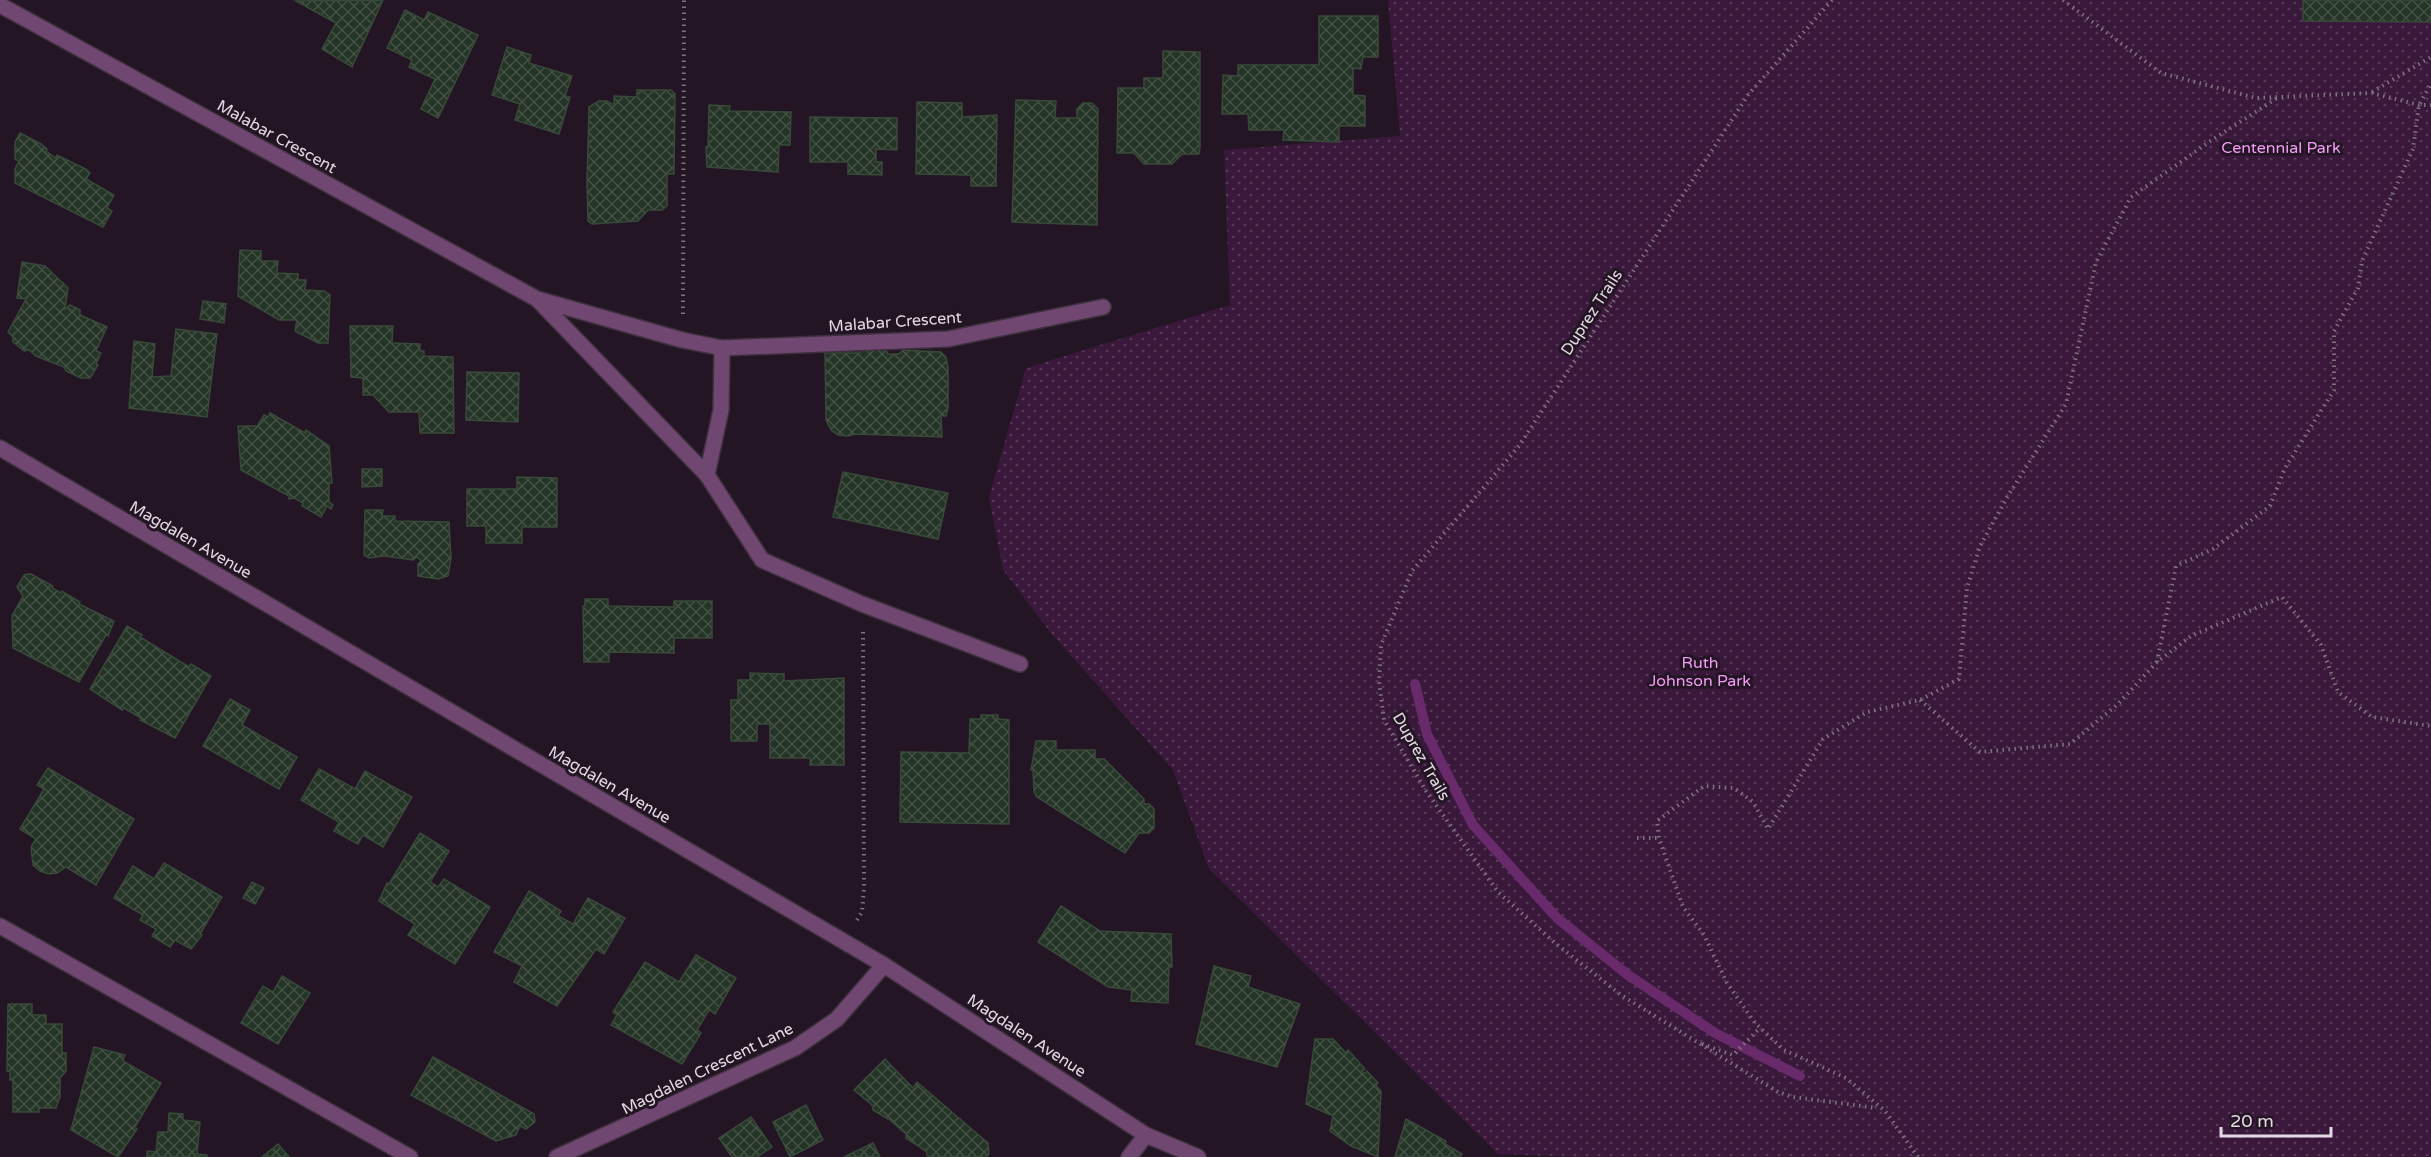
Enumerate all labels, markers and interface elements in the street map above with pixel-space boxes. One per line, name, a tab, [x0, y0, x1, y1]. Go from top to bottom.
street label: Malabar Crescent	[213, 96, 340, 178]
park label: Centennial Park	[2221, 138, 2341, 158]
street label: Duprez Trails	[1557, 266, 1627, 359]
street label: Malabar Crescent	[828, 307, 962, 337]
street label: Magdalen Avenue	[126, 497, 255, 583]
park label: Ruth Johnson Park	[1649, 653, 1751, 691]
street label: Duprez Trails	[1388, 709, 1454, 804]
street label: Magdalen Avenue	[545, 742, 674, 828]
street label: Magdalen Avenue	[963, 990, 1090, 1082]
street label: Magdalen Crescent Lane	[618, 1019, 797, 1119]
scale bar	[2221, 1100, 2330, 1138]
text: 20 m	[2230, 1110, 2274, 1132]

